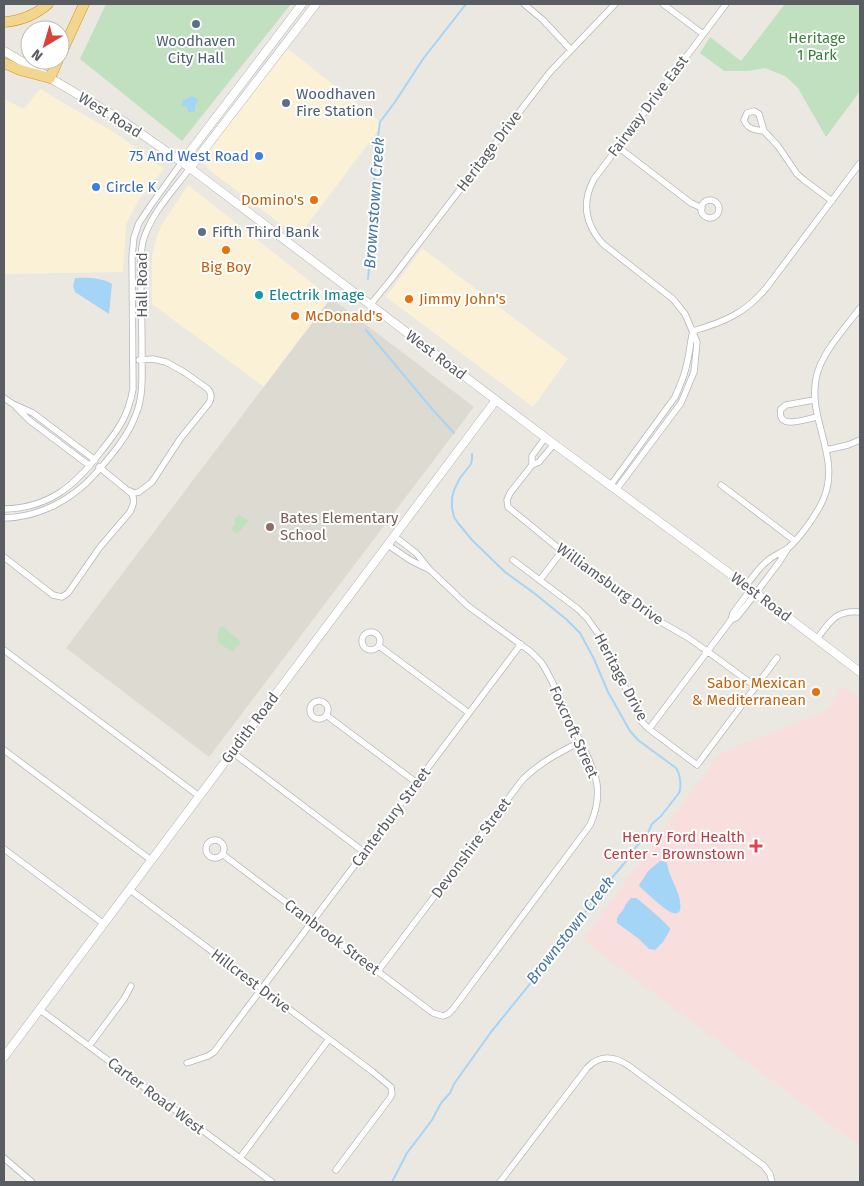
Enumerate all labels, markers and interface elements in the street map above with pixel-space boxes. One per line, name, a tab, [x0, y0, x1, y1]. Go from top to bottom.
marker: Woodhaven City Hall	[190, 18, 202, 30]
north arrow	[20, 20, 70, 70]
park label: Heritage 1 Park	[788, 29, 846, 64]
place label: Woodhaven City Hall	[156, 32, 236, 67]
text: N	[28, 45, 46, 64]
street label: Fairway Drive East	[604, 51, 692, 160]
place label: Woodhaven Fire Station	[296, 85, 376, 120]
street label: West Road	[75, 88, 145, 142]
marker: Woodhaven Fire Station	[280, 97, 292, 109]
street label: Heritage Drive	[453, 107, 525, 195]
water label: Brownstown Creek	[360, 137, 388, 269]
place label: 75 And West Road	[129, 147, 249, 165]
marker: 75 And West Road	[253, 150, 265, 162]
place label: Circle K	[106, 178, 157, 196]
marker: Circle K	[90, 181, 102, 193]
place label: Domino's	[241, 191, 304, 209]
marker: Domino's	[308, 194, 320, 206]
place label: Fifth Third Bank	[212, 223, 319, 241]
marker: Fifth Third Bank	[196, 226, 208, 238]
marker: Big Boy	[220, 244, 232, 256]
street label: Hall Road	[133, 252, 151, 318]
place label: Big Boy	[201, 258, 252, 276]
place label: Electrik Image	[269, 286, 365, 304]
marker: Electrik Image	[253, 289, 265, 301]
place label: Jimmy John's	[419, 290, 506, 308]
marker: Jimmy John's	[403, 293, 415, 305]
place label: McDonald's	[305, 307, 383, 325]
marker: McDonald's	[289, 310, 301, 322]
street label: West Road	[402, 326, 470, 384]
place label: Bates Elementary School	[280, 509, 399, 544]
marker: Bates Elementary School	[264, 521, 276, 533]
street label: Williamsburg Drive	[553, 539, 667, 629]
street label: West Road	[727, 568, 795, 626]
street label: Heritage Drive	[590, 630, 652, 724]
place label: Sabor Mexican & Mediterranean	[692, 674, 806, 709]
street label: Foxcroft Street	[546, 683, 603, 781]
marker: Sabor Mexican & Mediterranean	[810, 686, 822, 698]
street label: Gudith Road	[217, 689, 283, 767]
street label: Canterbury Street	[348, 763, 435, 870]
street label: Devonshire Street	[427, 794, 515, 902]
place label: Henry Ford Health Center - Brownstown	[604, 828, 745, 863]
marker: Henry Ford Health Center - Brownstown	[749, 839, 763, 853]
water label: Brownstown Creek	[522, 872, 618, 988]
street label: Cranbrook Street	[281, 895, 384, 979]
street label: Hillcrest Drive	[207, 945, 295, 1017]
street label: Carter Road West	[104, 1054, 208, 1139]

